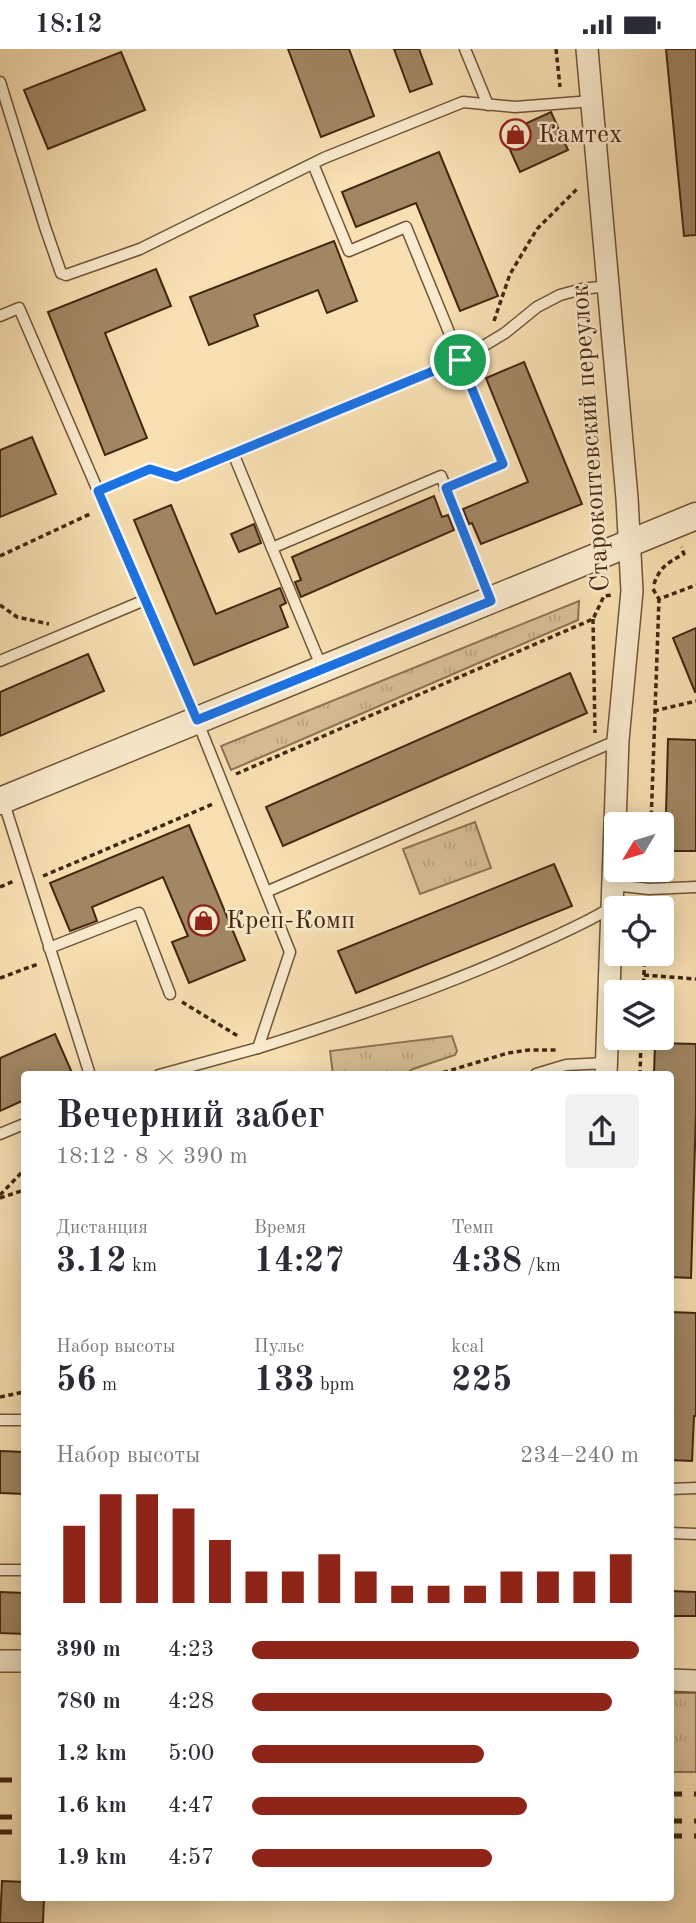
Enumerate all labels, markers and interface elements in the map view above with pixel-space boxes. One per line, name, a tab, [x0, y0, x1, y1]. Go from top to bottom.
text: 18:12	[35, 12, 103, 38]
shop icon: Камтех	[498, 118, 532, 152]
place label: Камтех	[538, 122, 623, 148]
street label: Старокоптевский переулок	[567, 283, 615, 593]
pin	[430, 330, 490, 390]
icon: arrive	[441, 341, 479, 379]
north arrow	[604, 812, 674, 882]
map controls	[604, 812, 674, 1050]
button: locate	[604, 896, 674, 966]
shop icon: Креп-Комп	[186, 904, 220, 938]
place label: Креп-Комп	[226, 908, 355, 934]
button: layers	[604, 980, 674, 1050]
button: share	[565, 1094, 639, 1168]
text: Вечерний забег	[56, 1098, 325, 1136]
text: 18:12 · 8 × 390 m	[56, 1145, 248, 1168]
text: Дистанция	[56, 1219, 148, 1238]
text: Время	[254, 1219, 306, 1238]
text: Темп	[451, 1219, 494, 1238]
text: 3.12	[56, 1244, 127, 1279]
text: 14:27	[254, 1244, 345, 1279]
text: 4:38	[451, 1244, 522, 1279]
text: km	[127, 1257, 157, 1276]
text: /km	[522, 1257, 561, 1276]
text: Набор высоты	[56, 1338, 175, 1357]
text: Пульс	[254, 1338, 304, 1357]
text: kcal	[451, 1338, 484, 1357]
text: 56	[56, 1363, 97, 1398]
text: 133	[254, 1363, 315, 1398]
text: 225	[451, 1363, 512, 1398]
text: m	[97, 1376, 117, 1395]
text: bpm	[315, 1376, 355, 1395]
text: Набор высоты	[56, 1444, 200, 1467]
text: 234–240 m	[520, 1444, 639, 1467]
text: 390 m	[56, 1638, 121, 1661]
text: 4:23	[168, 1638, 214, 1661]
text: 780 m	[56, 1690, 121, 1713]
text: 4:28	[168, 1690, 214, 1713]
text: 1.2 km	[56, 1742, 127, 1765]
text: 5:00	[168, 1742, 214, 1765]
text: 1.6 km	[56, 1794, 127, 1817]
text: 4:47	[168, 1794, 214, 1817]
text: 1.9 km	[56, 1846, 127, 1869]
text: 4:57	[168, 1846, 214, 1869]

